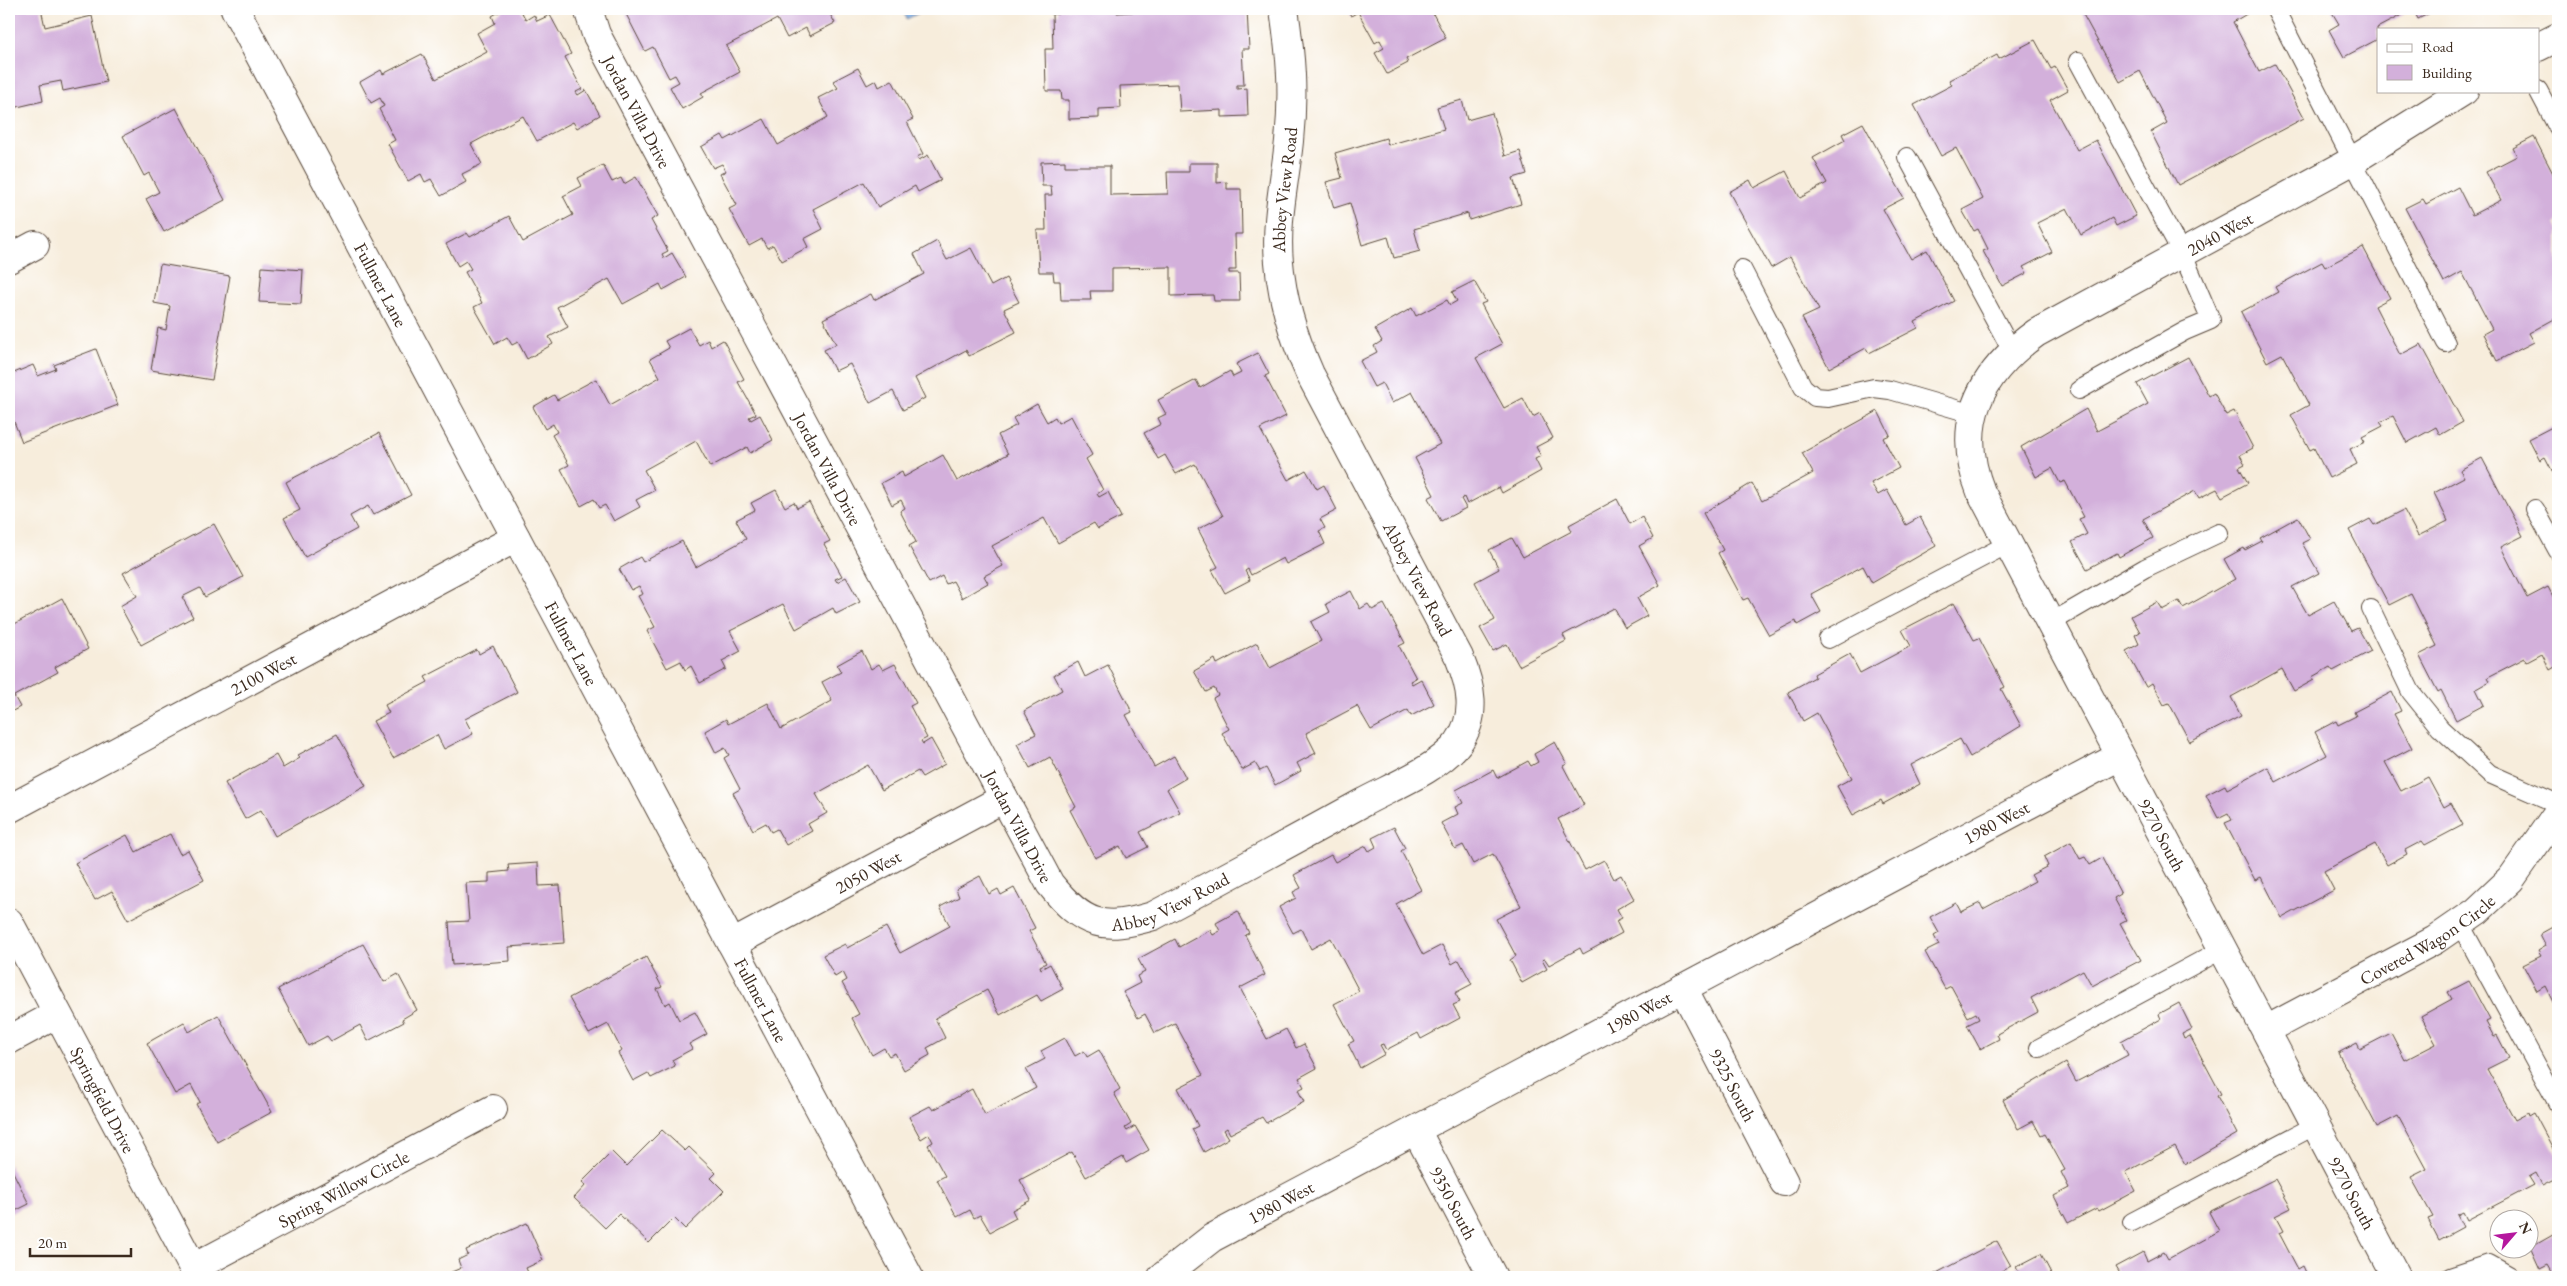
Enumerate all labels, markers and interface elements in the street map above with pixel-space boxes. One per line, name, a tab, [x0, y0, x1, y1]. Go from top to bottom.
legend	[2377, 28, 2540, 92]
text: Road	[2422, 37, 2454, 56]
street label: Jordan Villa Drive	[597, 49, 677, 172]
text: Building	[2422, 63, 2472, 82]
street label: Abbey View Road	[1266, 125, 1302, 254]
street label: 2040 West	[2183, 206, 2257, 260]
street label: Fullmer Lane	[350, 238, 413, 331]
street label: Jordan Villa Drive	[788, 407, 868, 529]
street label: Abbey View Road	[1378, 517, 1458, 641]
street label: Fullmer Lane	[540, 597, 604, 689]
street label: 2100 West	[226, 646, 300, 700]
street label: Jordan Villa Drive	[979, 764, 1058, 886]
street label: 9270 South	[2133, 794, 2191, 876]
street label: 1980 West	[1959, 795, 2033, 849]
street label: 2050 West	[831, 844, 905, 898]
street label: Abbey View Road	[1109, 866, 1233, 935]
street label: Covered Wagon Circle	[2355, 889, 2499, 990]
street label: Fullmer Lane	[730, 954, 793, 1046]
street label: 1980 West	[1601, 985, 1675, 1039]
street label: Springfield Drive	[66, 1042, 141, 1157]
street label: 9325 South	[1705, 1044, 1762, 1125]
street label: Spring Willow Circle	[274, 1144, 413, 1232]
street label: 9270 South	[2323, 1152, 2381, 1234]
street label: 9350 South	[1425, 1162, 1483, 1243]
street label: 1980 West	[1244, 1175, 1318, 1229]
north arrow	[2490, 1208, 2540, 1258]
text: N	[2515, 1219, 2536, 1238]
scale bar	[30, 1226, 131, 1258]
text: 20 m	[38, 1233, 67, 1252]

